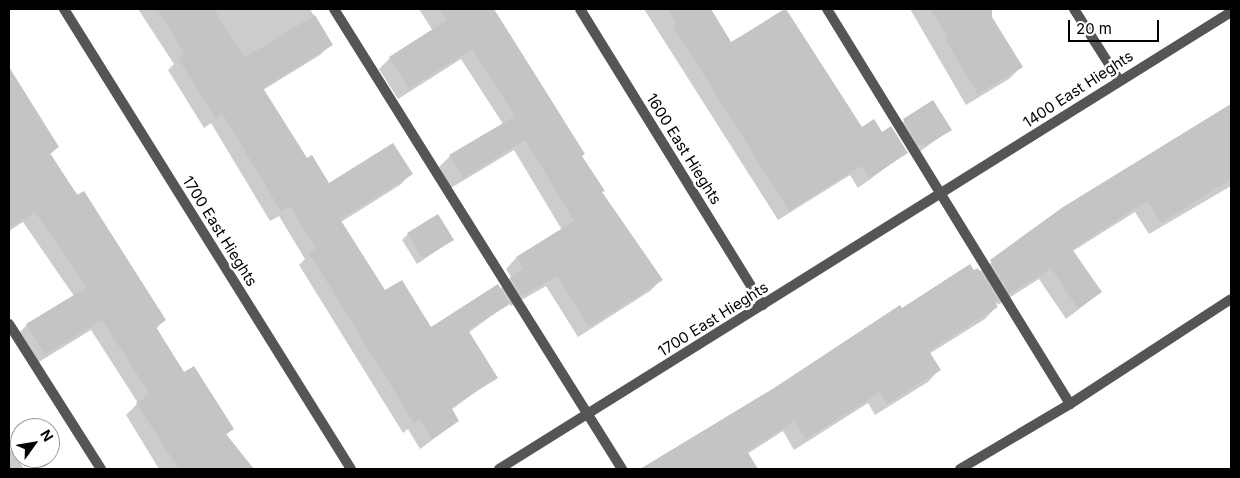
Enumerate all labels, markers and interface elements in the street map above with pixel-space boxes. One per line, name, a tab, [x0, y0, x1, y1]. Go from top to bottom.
scale bar	[1070, 10, 1161, 42]
text: 20 m	[1076, 19, 1112, 38]
street label: 1400 East Hieghts	[1020, 47, 1136, 131]
street label: 1600 East Hieghts	[643, 90, 725, 208]
street label: 1700 East Hieghts	[179, 173, 261, 289]
street label: 1700 East Hieghts	[655, 278, 771, 360]
north arrow	[10, 418, 60, 468]
text: N	[37, 426, 57, 444]

